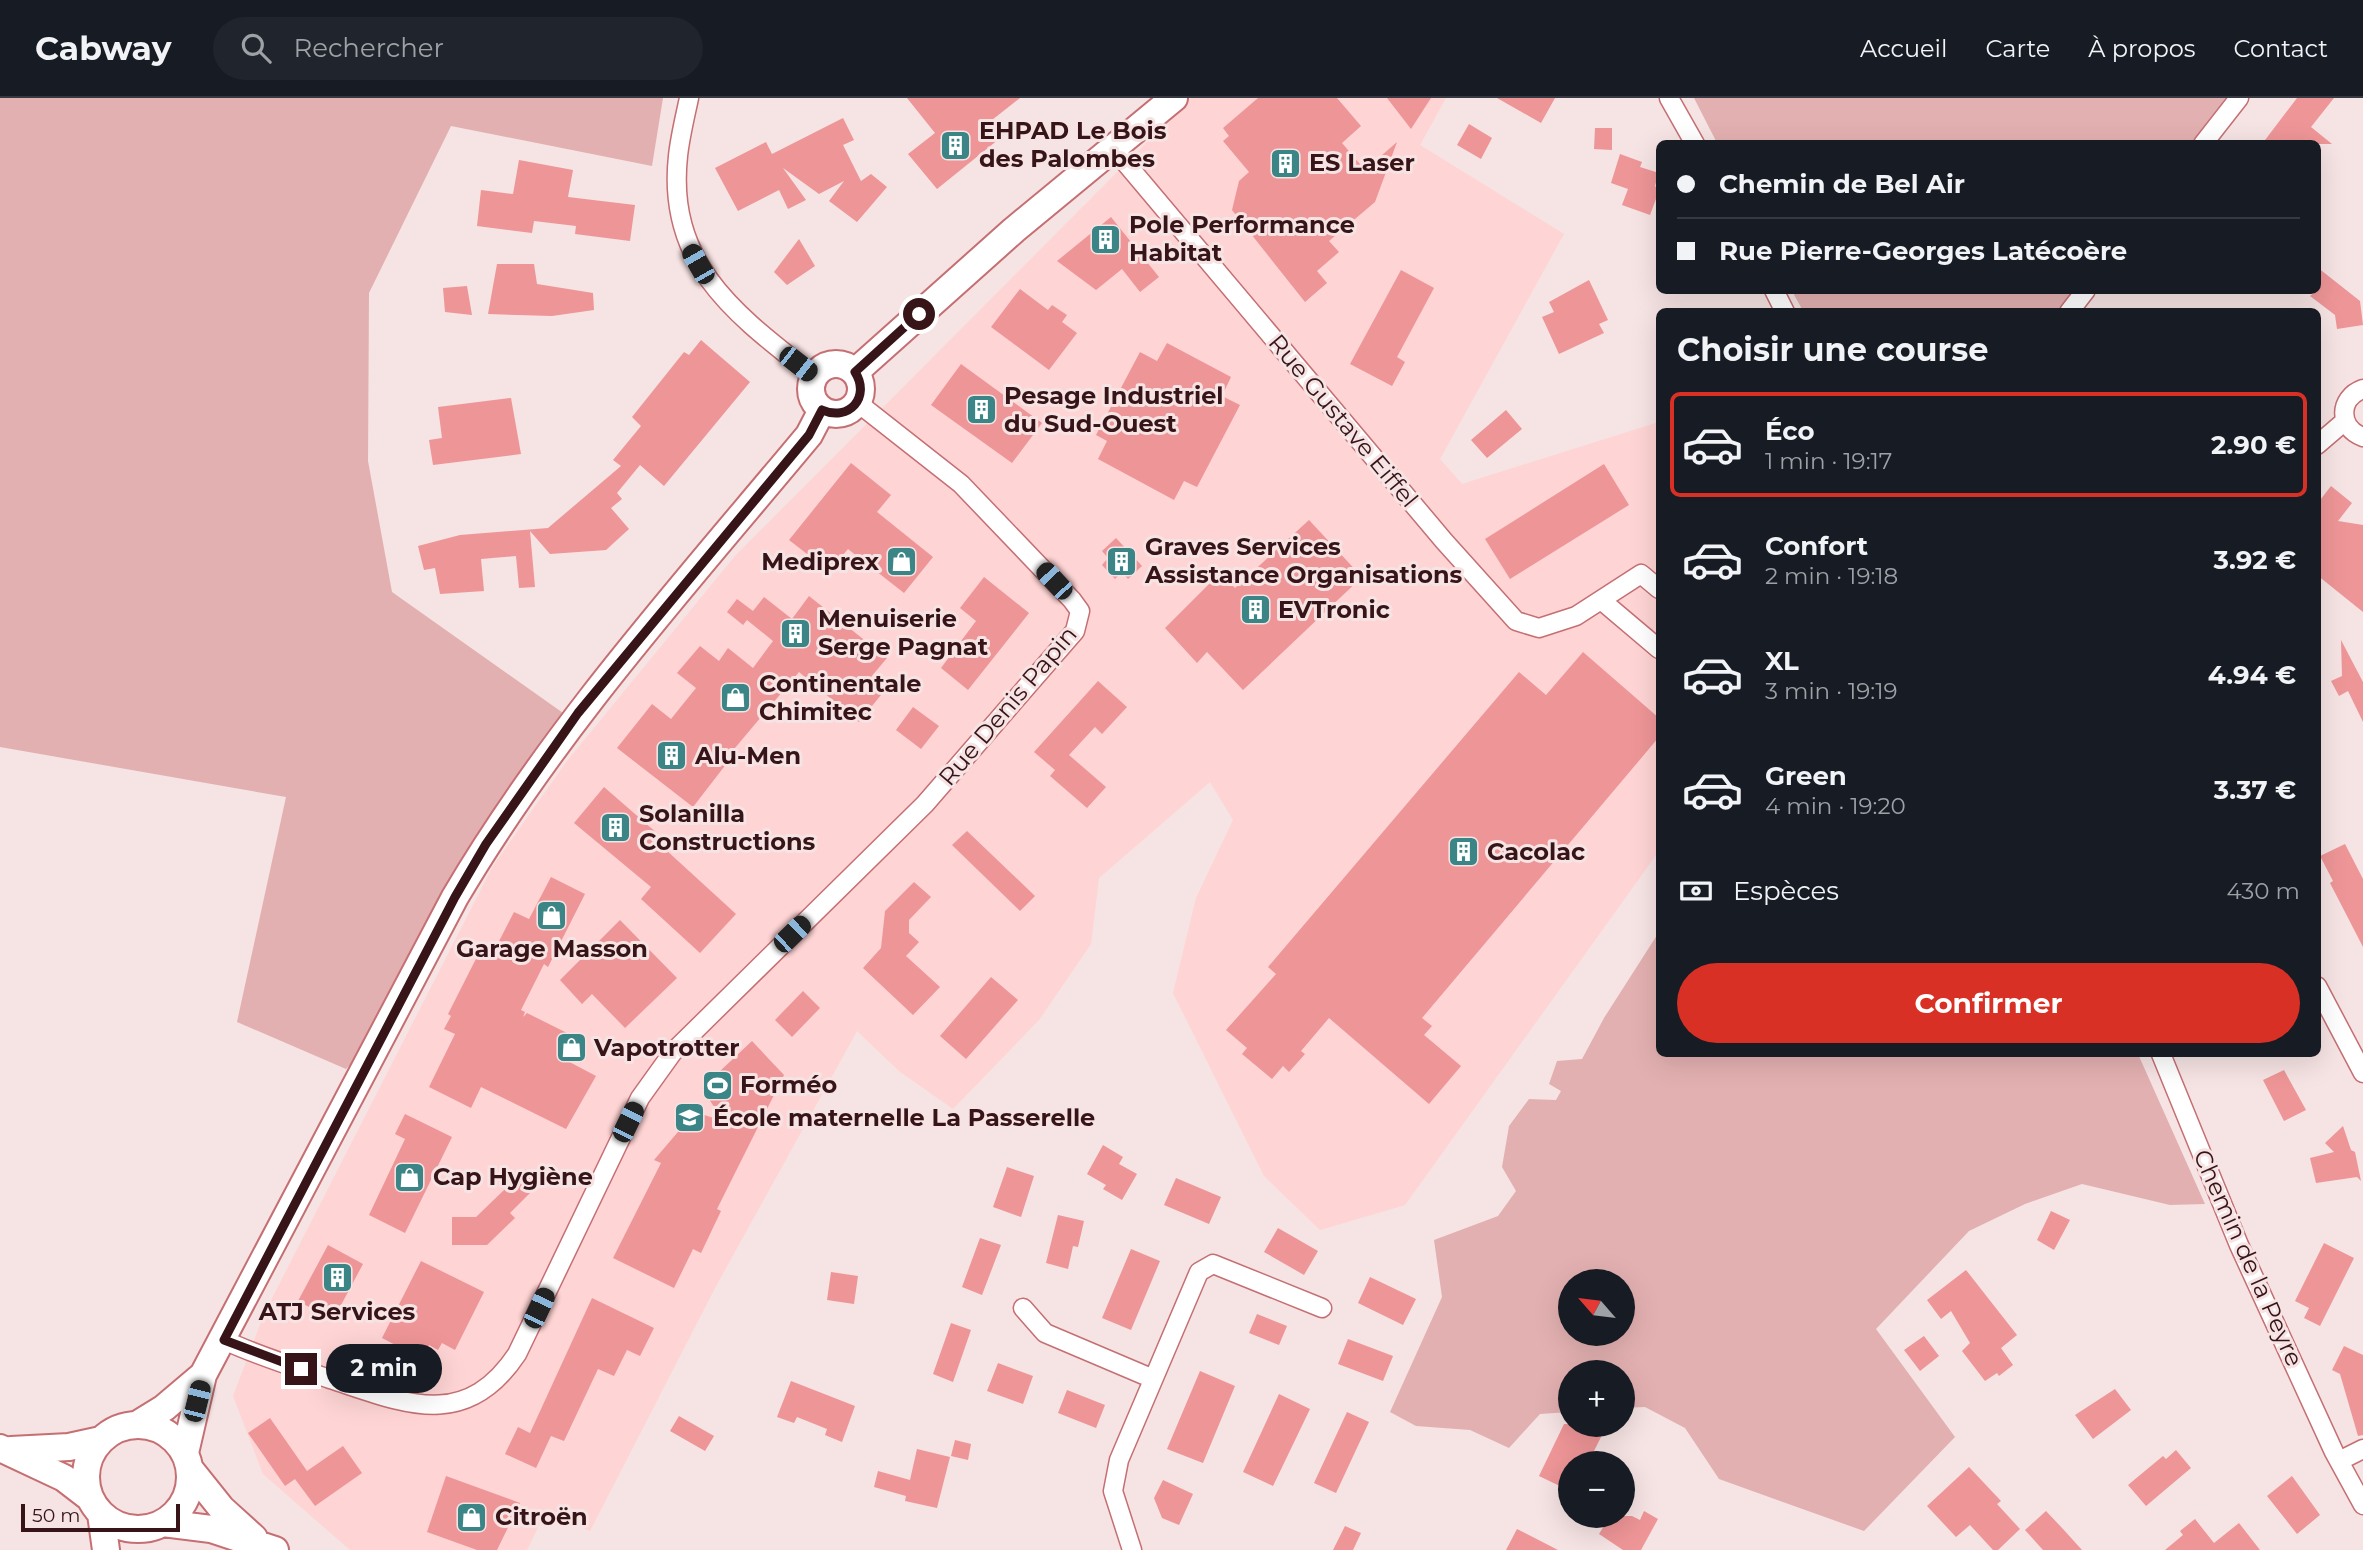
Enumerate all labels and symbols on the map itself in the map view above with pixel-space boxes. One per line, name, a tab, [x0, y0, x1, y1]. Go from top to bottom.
place label: EHPAD Le Bois des Palombes	[979, 116, 1167, 173]
building icon: EHPAD Le Bois des Palombes	[939, 128, 973, 162]
building icon: ES Laser	[1269, 146, 1303, 180]
place label: ES Laser	[1309, 148, 1415, 177]
place label: Pole Performance Habitat	[1129, 210, 1355, 267]
building icon: Pole Performance Habitat	[1089, 222, 1123, 256]
car	[679, 241, 718, 287]
route start	[903, 298, 935, 330]
street label: Rue Gustave Eiffel	[1263, 328, 1424, 513]
car	[775, 343, 822, 385]
place label: Pesage Industriel du Sud-Ouest	[1004, 381, 1224, 438]
building icon: Pesage Industriel du Sud-Ouest	[964, 393, 998, 427]
place label: Graves Services Assistance Organisations	[1144, 532, 1462, 589]
building icon: Graves Services Assistance Organisations	[1105, 544, 1139, 578]
shop icon: Mediprex	[885, 545, 919, 579]
place label: Mediprex	[761, 547, 880, 576]
car	[1032, 558, 1077, 604]
building icon: EVTronic	[1238, 593, 1272, 627]
place label: EVTronic	[1278, 595, 1390, 624]
place label: Menuiserie Serge Pagnat	[818, 604, 989, 661]
building icon: Menuiserie Serge Pagnat	[778, 616, 812, 650]
street label: Rue Denis Papin	[932, 620, 1083, 791]
place label: Continentale Chimitec	[759, 669, 922, 726]
shop icon: Continentale Chimitec	[719, 681, 753, 715]
building icon: Alu-Men	[655, 739, 689, 773]
place label: Alu-Men	[694, 741, 801, 770]
place label: Solanilla Constructions	[639, 799, 816, 856]
building icon: Solanilla Constructions	[599, 811, 633, 845]
building icon: Cacolac	[1447, 835, 1481, 869]
place label: Cacolac	[1487, 837, 1585, 866]
shop icon: Garage Masson	[535, 898, 569, 932]
car	[770, 912, 815, 956]
place label: Garage Masson	[456, 934, 648, 963]
shop icon: Vapotrotter	[554, 1031, 588, 1065]
place label: Vapotrotter	[593, 1033, 740, 1062]
sports icon: Forméo	[700, 1068, 734, 1102]
place label: Forméo	[740, 1070, 837, 1099]
car	[610, 1099, 647, 1145]
school or university icon: École maternelle La Passerelle	[673, 1101, 707, 1135]
place label: École maternelle La Passerelle	[713, 1103, 1095, 1132]
street label: Chemin de la Peyre	[2188, 1145, 2309, 1371]
shop icon: Cap Hygiène	[393, 1160, 427, 1194]
place label: Cap Hygiène	[433, 1162, 593, 1191]
building icon: ATJ Services	[320, 1261, 354, 1295]
north arrow	[1558, 1269, 1634, 1346]
car	[521, 1285, 558, 1331]
place label: ATJ Services	[258, 1297, 416, 1326]
callout: 2 min	[326, 1344, 441, 1394]
route end	[285, 1353, 317, 1385]
car	[182, 1378, 213, 1424]
shop icon: Citroën	[455, 1500, 489, 1534]
scale bar	[21, 1501, 180, 1533]
place label: Citroën	[495, 1502, 588, 1531]

